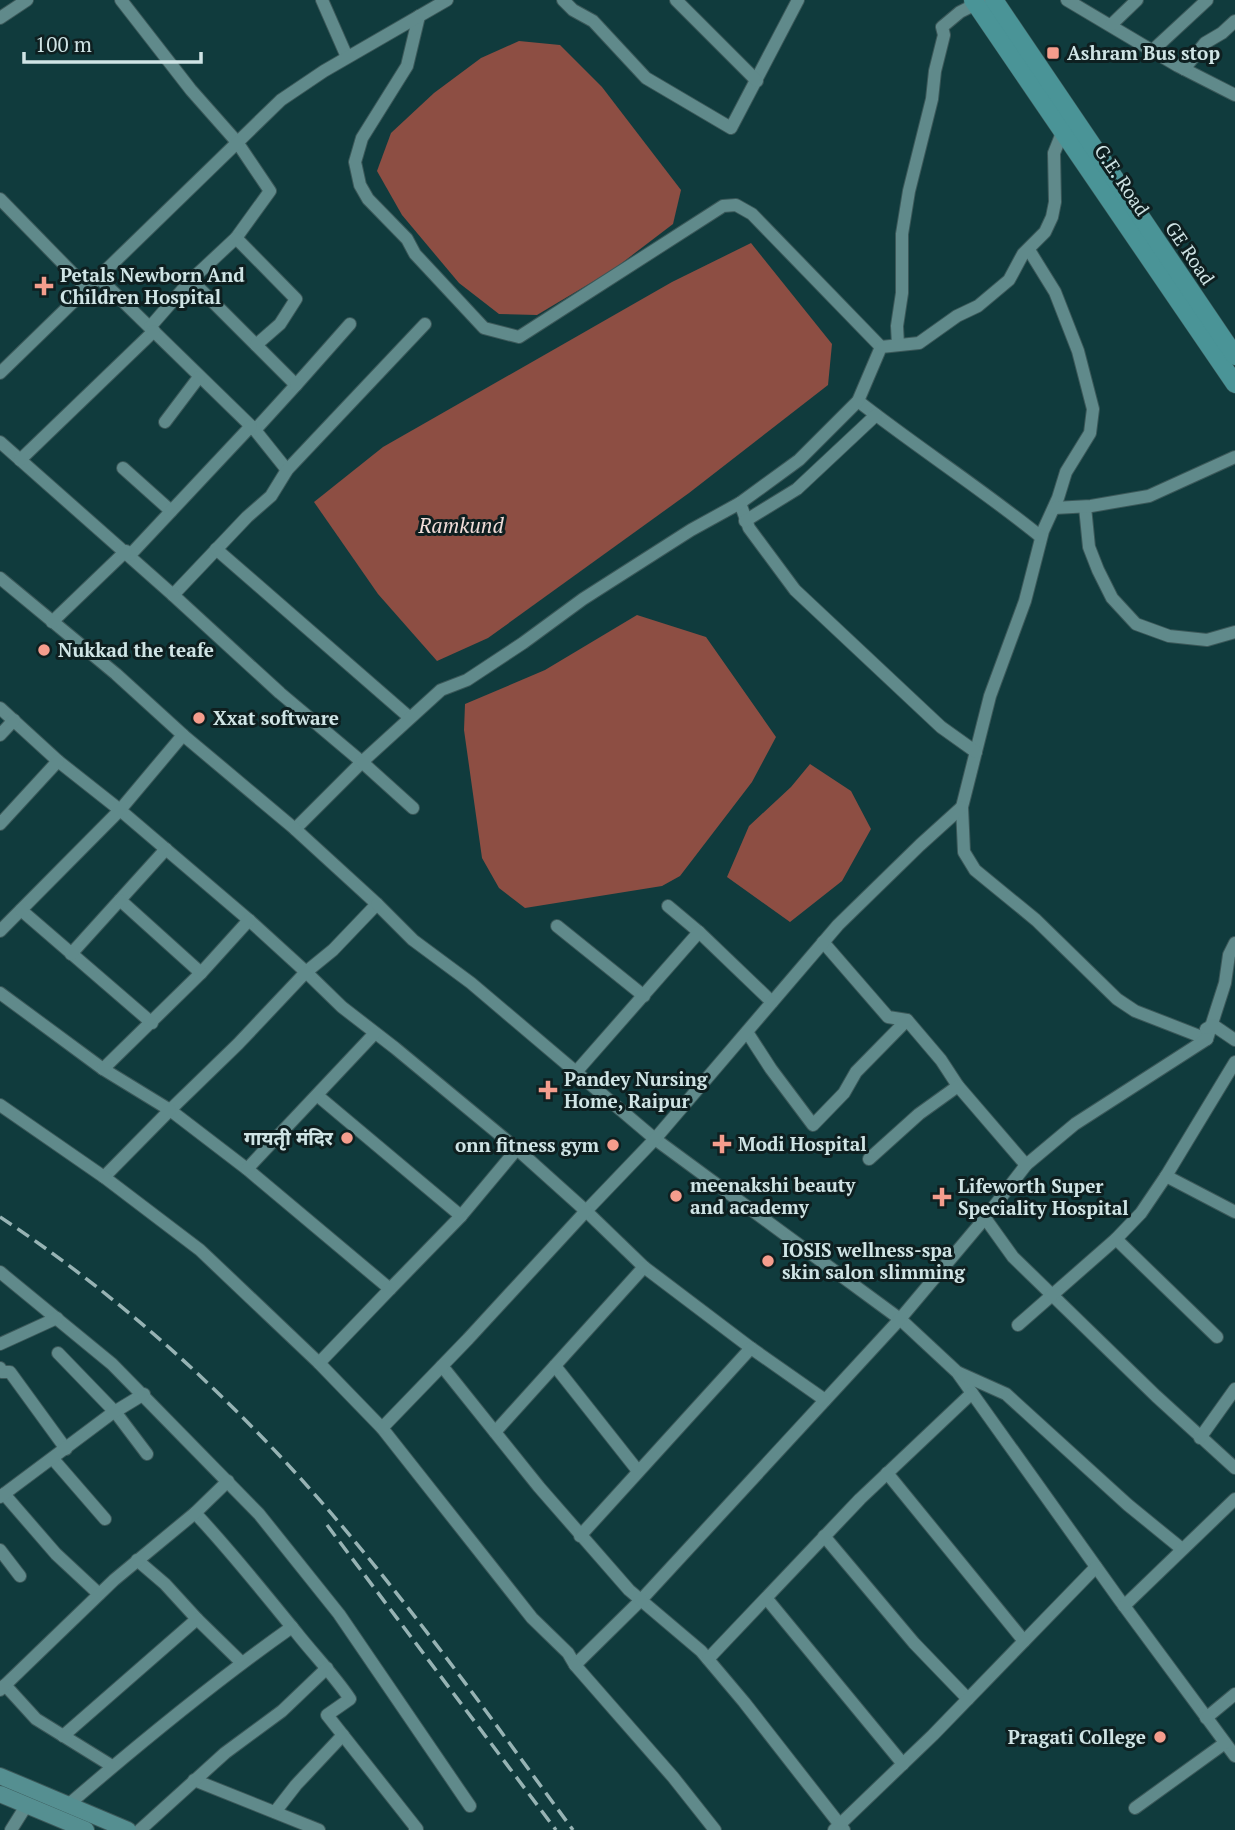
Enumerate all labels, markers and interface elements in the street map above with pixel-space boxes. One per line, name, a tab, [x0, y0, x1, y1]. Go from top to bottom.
scale bar	[24, 21, 201, 65]
text: 100 m	[35, 30, 92, 58]
place label: Ashram Bus stop	[1067, 40, 1220, 65]
marker: Ashram Bus stop	[1045, 45, 1061, 61]
street label: G.E. Road	[1089, 139, 1156, 221]
street label: GE Road	[1160, 216, 1221, 290]
place label: Petals Newborn And Children Hospital	[60, 262, 245, 309]
marker: Petals Newborn And Children Hospital	[34, 276, 54, 296]
water label: Ramkund	[417, 511, 504, 539]
place label: Nukkad the teafe	[58, 637, 214, 662]
marker: Nukkad the teafe	[36, 642, 52, 658]
place label: Xxat software	[213, 705, 339, 730]
marker: Xxat software	[191, 710, 207, 726]
place label: Pandey Nursing Home, Raipur	[564, 1066, 709, 1113]
marker: Pandey Nursing Home, Raipur	[538, 1080, 558, 1100]
place label: गायतृी मंदिर	[244, 1125, 334, 1151]
marker: गायतृी मंदिर	[339, 1130, 355, 1146]
place label: Modi Hospital	[738, 1131, 867, 1156]
place label: onn fitness gym	[455, 1132, 599, 1157]
marker: Modi Hospital	[712, 1134, 732, 1154]
marker: onn fitness gym	[605, 1137, 621, 1153]
place label: meenakshi beauty and academy	[690, 1172, 856, 1219]
place label: Lifeworth Super Speciality Hospital	[958, 1173, 1129, 1220]
marker: Lifeworth Super Speciality Hospital	[932, 1187, 952, 1207]
marker: meenakshi beauty and academy	[668, 1188, 684, 1204]
place label: IOSIS wellness-spa skin salon slimming	[782, 1237, 966, 1284]
marker: IOSIS wellness-spa skin salon slimming	[760, 1253, 776, 1269]
place label: Pragati College	[1008, 1724, 1146, 1749]
marker: Pragati College	[1152, 1729, 1168, 1745]

